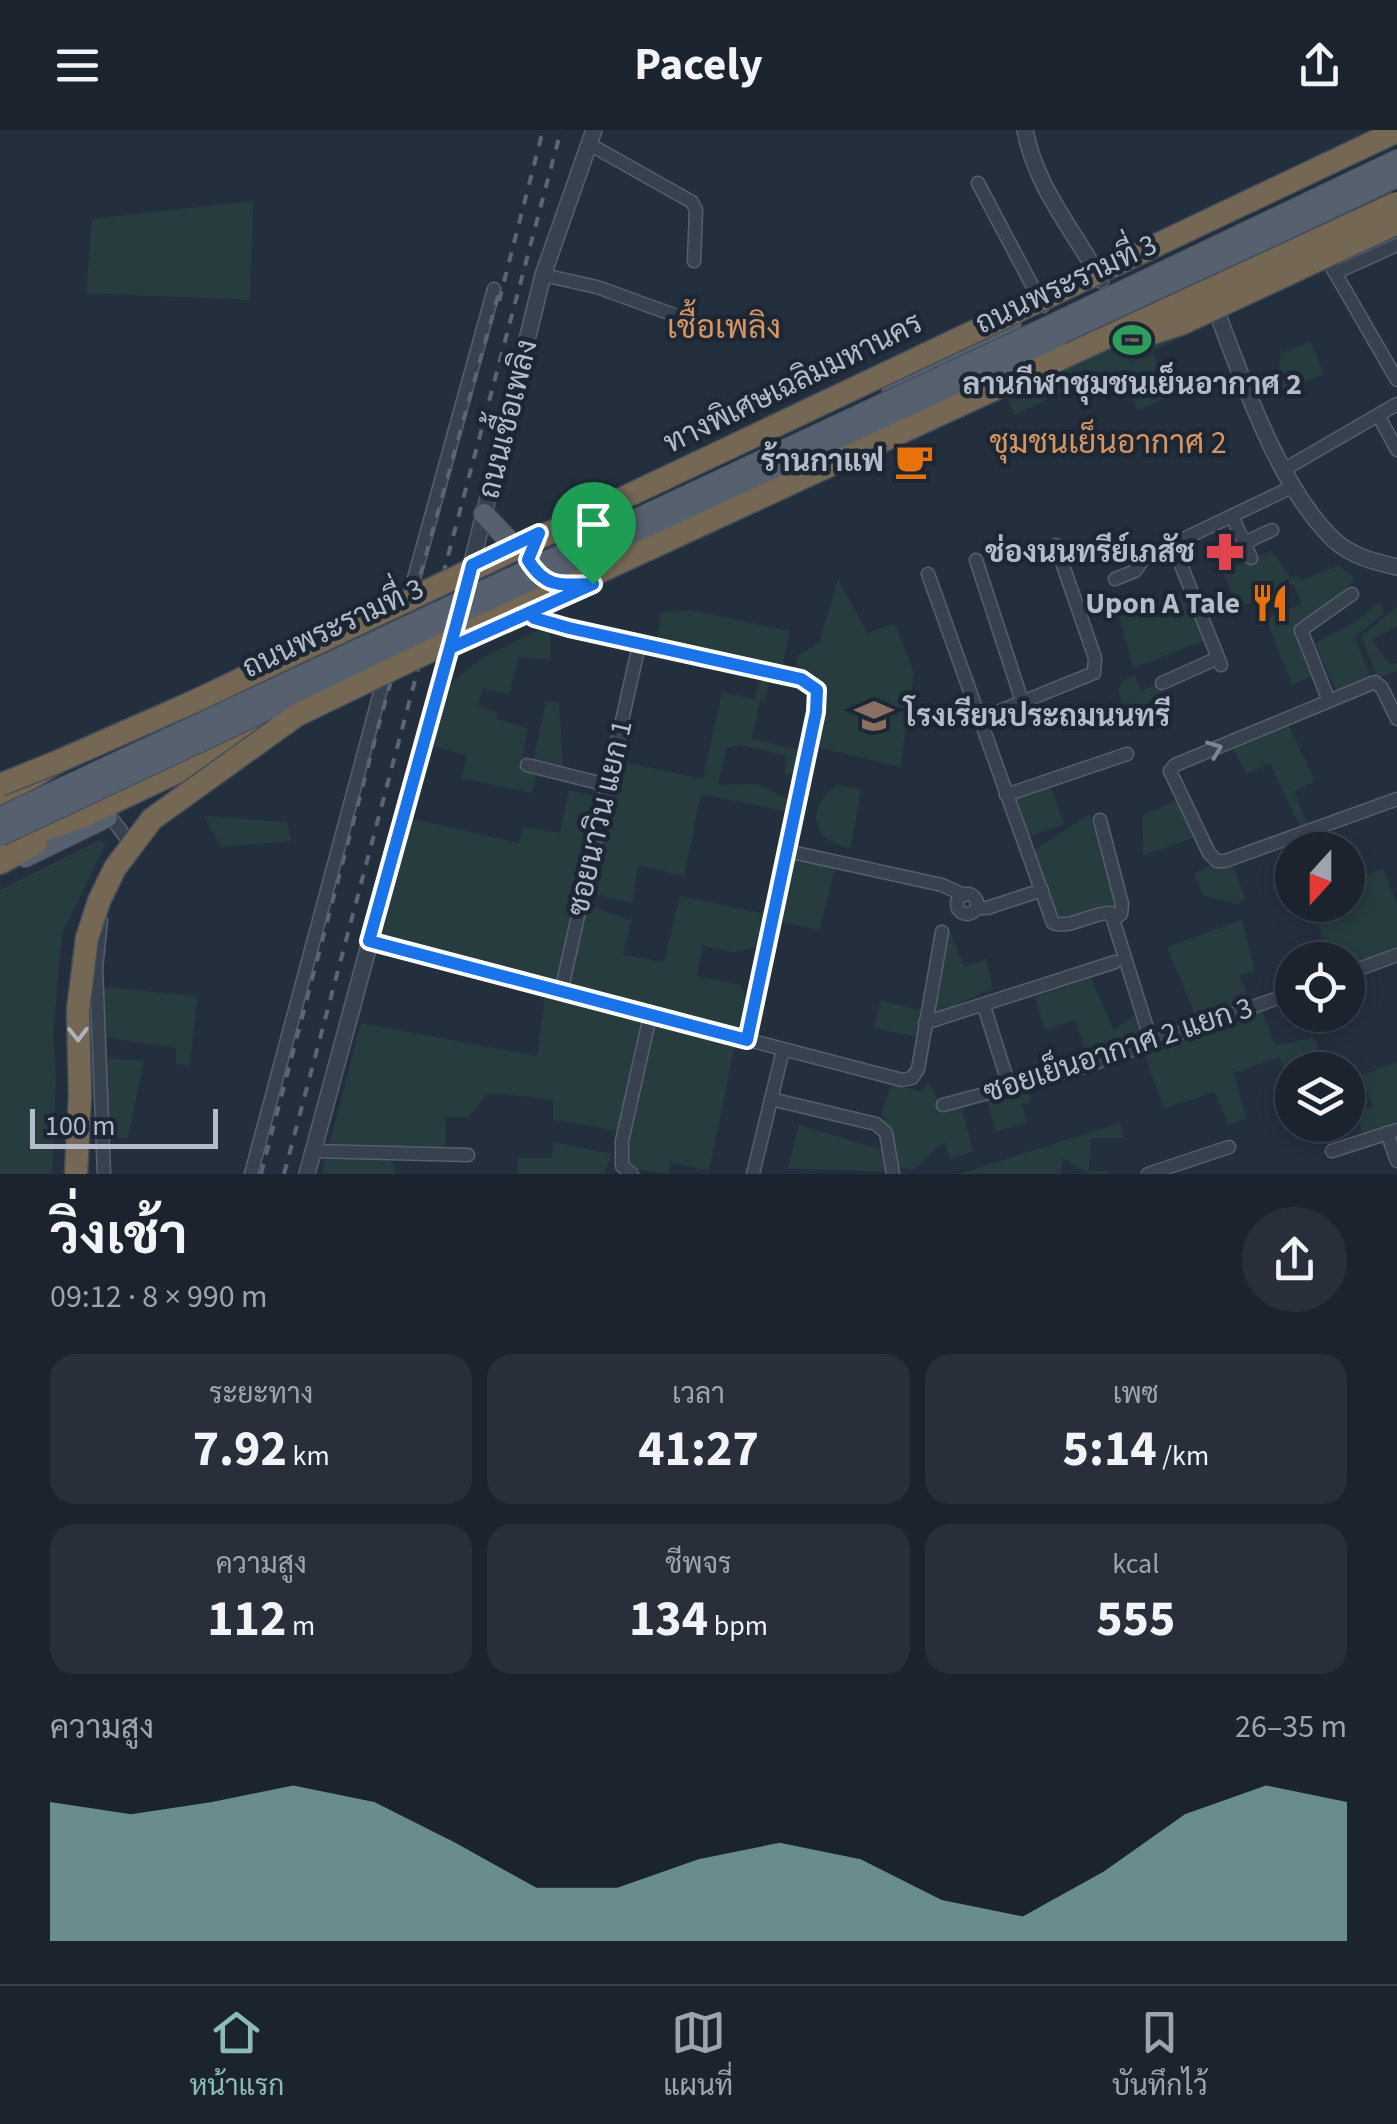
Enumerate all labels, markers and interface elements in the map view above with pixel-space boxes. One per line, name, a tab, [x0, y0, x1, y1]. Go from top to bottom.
text: Pacely	[634, 33, 763, 97]
icon: menu	[50, 38, 105, 93]
icon: share	[1292, 38, 1347, 93]
street label: ถนนพระรามที่ 3	[966, 219, 1164, 345]
district label: เชื้อเพลิง	[667, 298, 781, 351]
street label: ทางพิเศษเฉลิมมหานคร	[656, 302, 930, 464]
sports icon: ลานกีฬาชุมชนเย็นอากาศ 2	[1111, 319, 1153, 361]
street label: ถนนเชื้อเพลิง	[462, 333, 549, 503]
place label: ลานกีฬาชุมชนเย็นอากาศ 2	[962, 362, 1302, 406]
district label: ชุมชนเย็นอากาศ 2	[989, 419, 1227, 466]
place label: ร้านกาแฟ	[760, 440, 884, 483]
cafe icon: ร้านกาแฟ	[893, 440, 935, 482]
pin	[551, 482, 636, 585]
icon: arrive	[566, 497, 621, 552]
place label: ช่องนนทรีย์เภสัช	[985, 531, 1195, 574]
pharmacy icon: ช่องนนทรีย์เภสัช	[1204, 531, 1246, 573]
street label: ถนนพระรามที่ 3	[233, 563, 431, 689]
place label: Upon A Tale	[1085, 582, 1240, 625]
restaurant icon: Upon A Tale	[1249, 582, 1291, 624]
school or university icon: โรงเรียนประถมนนทรี	[853, 695, 895, 737]
place label: โรงเรียนประถมนนทรี	[902, 695, 1170, 738]
street label: ซอยนาวิน แยก 1	[557, 716, 643, 920]
one-way arrow	[1205, 741, 1223, 761]
north arrow	[1275, 832, 1365, 922]
map controls	[1275, 832, 1365, 1142]
button: locate	[1275, 942, 1365, 1032]
street label: ซอยเย็นอากาศ 2 แยก 3	[978, 985, 1258, 1114]
one-way arrow	[68, 1027, 89, 1043]
button: layers	[1275, 1052, 1365, 1142]
scale bar	[30, 1104, 218, 1148]
text: 100 m	[45, 1106, 116, 1146]
text: วิ่งเช้า	[50, 1197, 188, 1275]
button: share	[1242, 1207, 1347, 1312]
text: 09:12 · 8 × 990 m	[50, 1274, 268, 1320]
text: ระยะทาง	[209, 1374, 313, 1414]
text: เวลา	[672, 1374, 725, 1414]
text: เพซ	[1113, 1374, 1159, 1414]
text: 7.92	[193, 1414, 287, 1485]
text: 41:27	[638, 1414, 759, 1485]
text: 5:14	[1062, 1414, 1157, 1485]
text: km	[287, 1436, 330, 1476]
text: /km	[1157, 1436, 1209, 1476]
text: ความสูง	[216, 1544, 307, 1584]
text: ชีพจร	[665, 1544, 732, 1584]
text: kcal	[1112, 1544, 1159, 1584]
text: 112	[207, 1584, 286, 1655]
text: 134	[629, 1584, 708, 1655]
text: 555	[1096, 1584, 1175, 1655]
text: m	[286, 1606, 315, 1646]
text: bpm	[708, 1606, 768, 1646]
text: 26–35 m	[1235, 1704, 1347, 1750]
text: ความสูง	[50, 1705, 154, 1751]
tab: หน้าแรก	[189, 2005, 285, 2106]
tab: แผนที่	[663, 2005, 733, 2106]
tab: บันทึกไว้	[1112, 2005, 1208, 2106]

